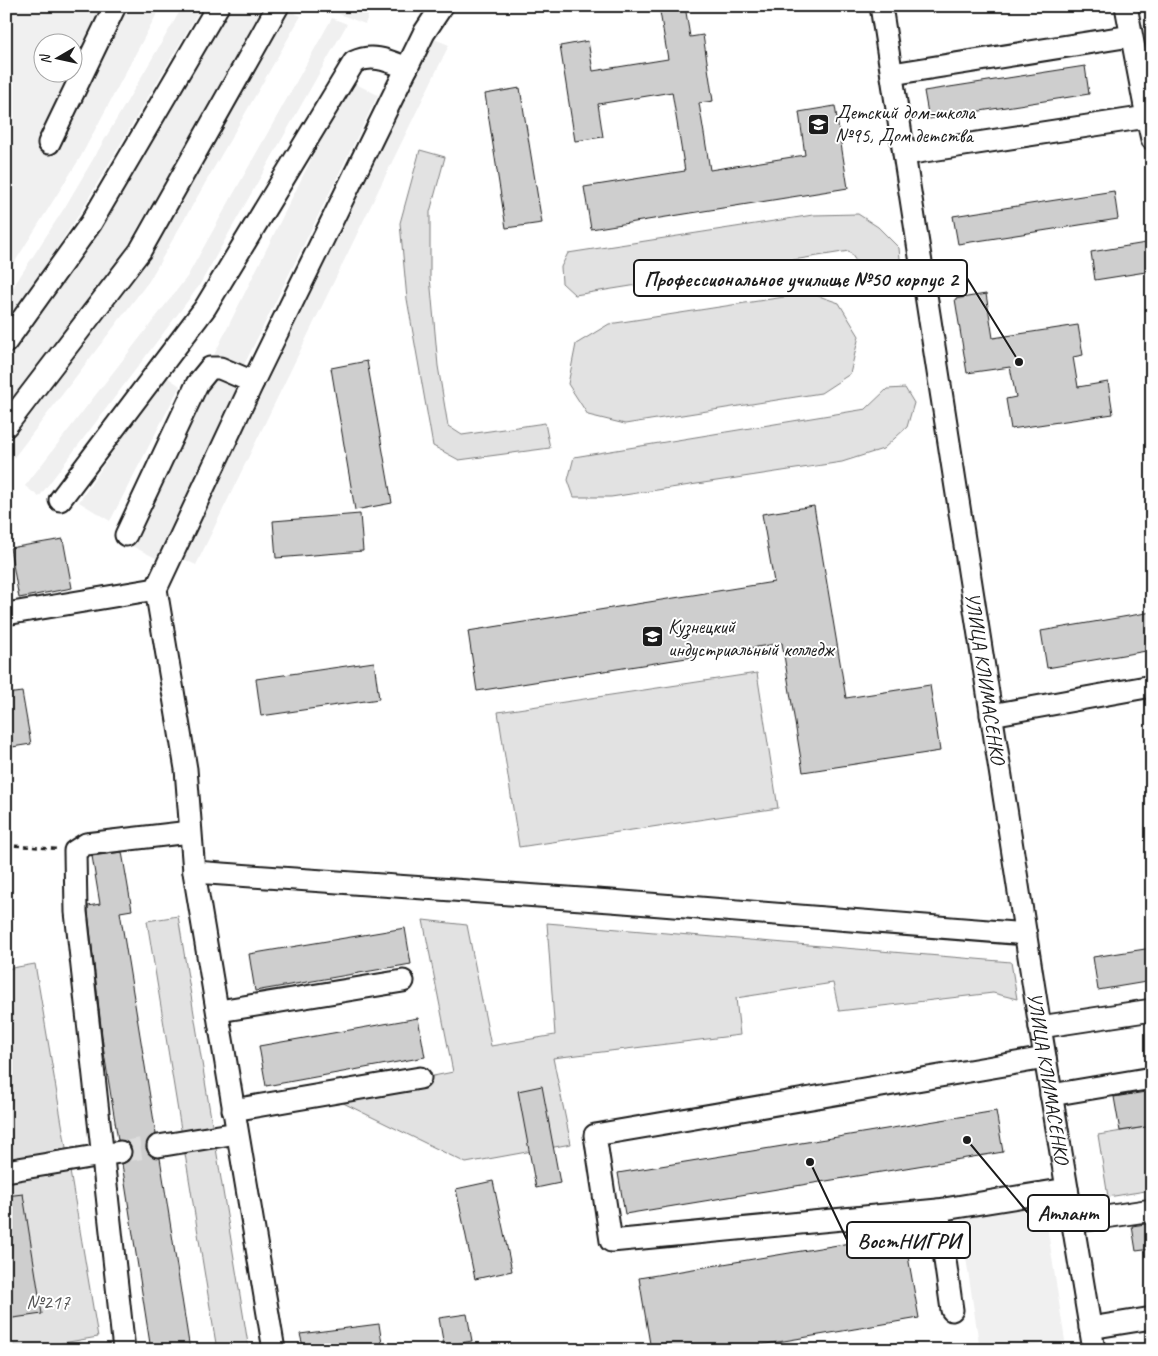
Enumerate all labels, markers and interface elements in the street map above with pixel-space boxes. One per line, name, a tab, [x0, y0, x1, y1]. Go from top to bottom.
north arrow	[32, 32, 82, 82]
text: N	[36, 52, 55, 66]
place label: Детский дом-школа №95, Дом детства	[835, 100, 977, 148]
school or university icon: Детский дом-школа №95, Дом детства	[807, 112, 831, 136]
callout: Профессиональное училище №50 корпус 2	[634, 260, 967, 296]
text: Профессиональное училище №50 корпус 2	[644, 266, 961, 293]
street label: УЛИЦА КЛИМАСЕНКО	[960, 590, 1012, 767]
place label: Кузнецкий индустриальный колледж	[668, 614, 835, 662]
school or university icon: Кузнецкий индустриальный колледж	[640, 625, 664, 649]
street label: УЛИЦА КЛИМАСЕНКО	[1022, 991, 1075, 1168]
callout: Атлант	[1028, 1195, 1109, 1231]
text: Атлант	[1038, 1200, 1100, 1226]
callout: ВостНИГРИ	[847, 1222, 970, 1258]
text: ВостНИГРИ	[857, 1228, 964, 1254]
park label: №217	[26, 1290, 71, 1315]

